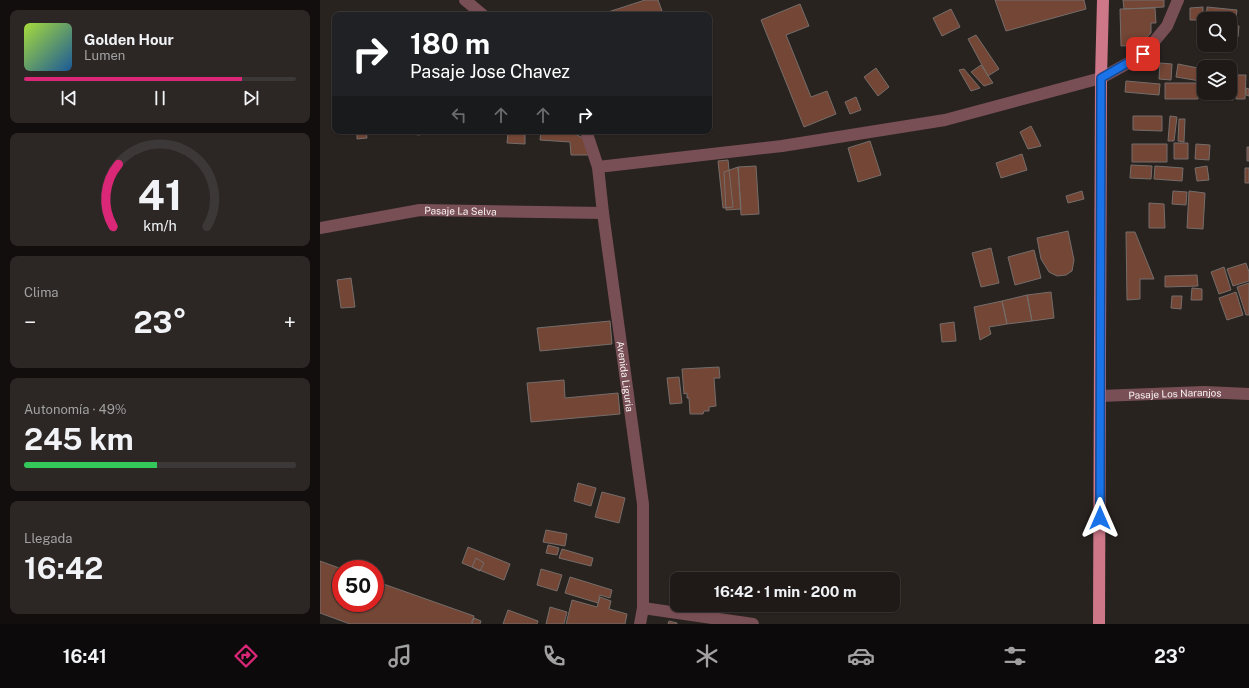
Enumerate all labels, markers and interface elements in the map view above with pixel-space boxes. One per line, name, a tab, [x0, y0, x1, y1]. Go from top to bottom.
map controls	[1197, 12, 1237, 100]
button: search	[1197, 12, 1237, 52]
text: 180 m	[410, 27, 490, 60]
icon: right	[344, 28, 396, 80]
text: Golden Hour	[84, 31, 174, 48]
pin	[1126, 37, 1160, 71]
icon: arrive	[1132, 43, 1154, 65]
text: Lumen	[84, 48, 125, 63]
button: layers	[1197, 60, 1237, 100]
text: Pasaje Jose Chavez	[410, 61, 570, 82]
icon: previous	[58, 87, 80, 109]
icon: pause	[149, 87, 171, 109]
icon: next	[240, 87, 262, 109]
icon: left	[448, 104, 470, 126]
icon: ahead	[490, 104, 512, 126]
icon: ahead	[532, 104, 554, 126]
icon: right	[574, 104, 596, 126]
text: 41	[137, 170, 183, 219]
street label: Pasaje La Selva	[424, 204, 497, 217]
text: km/h	[143, 217, 177, 234]
text: Clima	[24, 285, 59, 300]
text: 23°	[133, 304, 187, 340]
text: −	[24, 309, 36, 335]
text: +	[284, 309, 296, 335]
street label: Avenida Liguria	[615, 340, 636, 412]
street label: Pasaje Los Naranjos	[1128, 386, 1222, 401]
text: Autonomía · 49%	[24, 402, 127, 417]
text: 245 km	[24, 421, 134, 457]
position arrow	[1079, 497, 1121, 539]
text: Llegada	[24, 531, 72, 546]
text: 16:42	[24, 550, 103, 586]
speed limit sign: 50	[332, 560, 384, 612]
text: 16:42 · 1 min · 200 m	[714, 583, 856, 600]
icon: directions	[232, 642, 260, 670]
icon: music	[386, 642, 414, 670]
icon: phone	[540, 642, 568, 670]
icon: climate	[693, 642, 721, 670]
icon: car	[847, 642, 875, 670]
icon: filters	[1001, 642, 1029, 670]
text: 16:41	[63, 646, 107, 667]
text: 23°	[1154, 646, 1186, 667]

